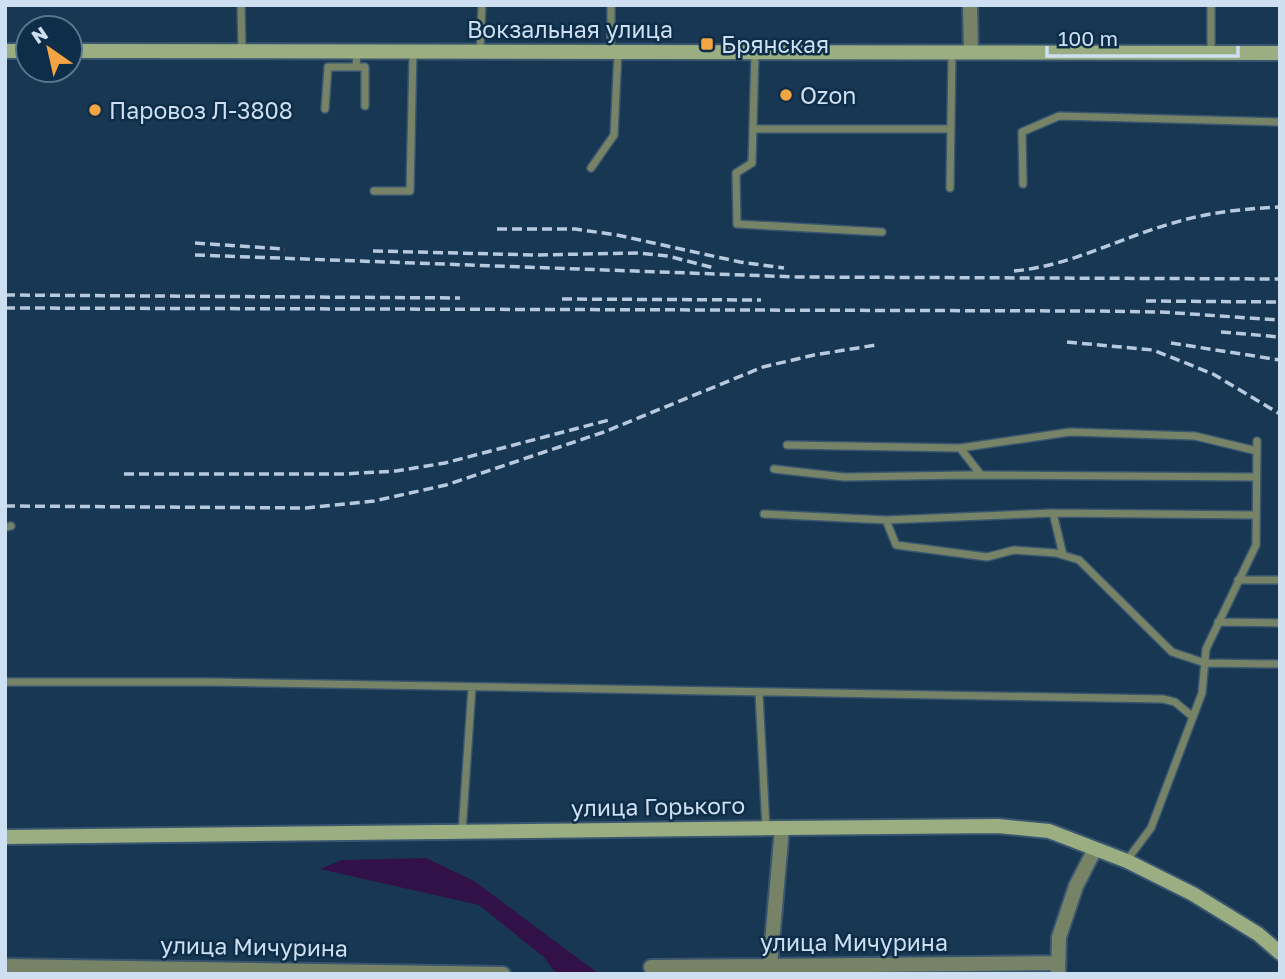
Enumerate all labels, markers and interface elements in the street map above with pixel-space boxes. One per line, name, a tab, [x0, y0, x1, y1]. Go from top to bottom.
north arrow	[14, 14, 84, 84]
scale bar	[1047, 14, 1238, 58]
street label: Вокзальная улица	[467, 15, 673, 43]
text: N	[27, 21, 52, 48]
text: 100 m	[1058, 25, 1118, 51]
place label: Брянская	[721, 30, 829, 58]
marker: Брянская	[699, 36, 715, 52]
place label: Ozon	[800, 81, 856, 109]
marker: Ozon	[778, 87, 794, 103]
place label: Паровоз Л-3808	[109, 96, 293, 124]
marker: Паровоз Л-3808	[87, 102, 103, 118]
street label: улица Горького	[571, 790, 745, 822]
street label: улица Мичурина	[760, 928, 948, 956]
street label: улица Мичурина	[160, 930, 348, 962]

